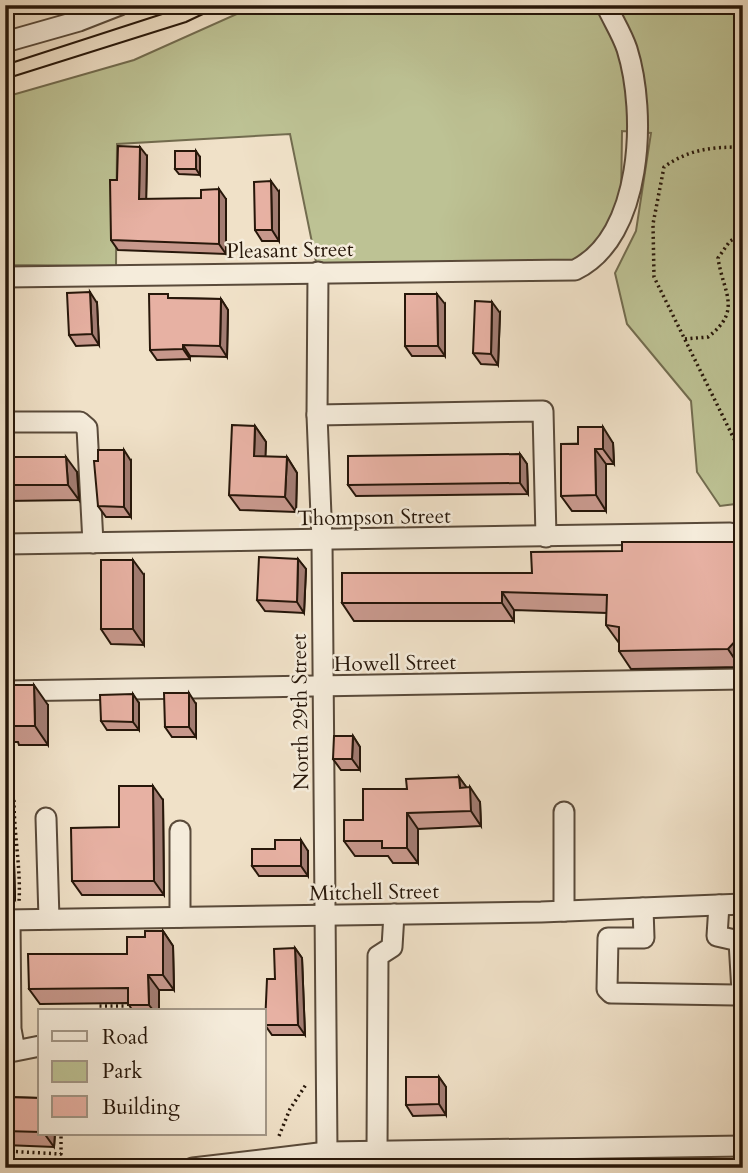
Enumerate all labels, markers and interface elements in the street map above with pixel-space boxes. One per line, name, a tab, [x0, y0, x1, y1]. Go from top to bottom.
street label: Pleasant Street	[226, 235, 354, 266]
street label: Thompson Street	[297, 502, 451, 533]
street label: North 29th Street	[285, 633, 316, 791]
street label: Howell Street	[334, 648, 457, 679]
street label: Mitchell Street	[309, 877, 440, 908]
legend	[38, 1009, 266, 1134]
text: Road	[102, 1023, 148, 1052]
text: Park	[102, 1057, 143, 1086]
text: Building	[102, 1093, 180, 1122]

